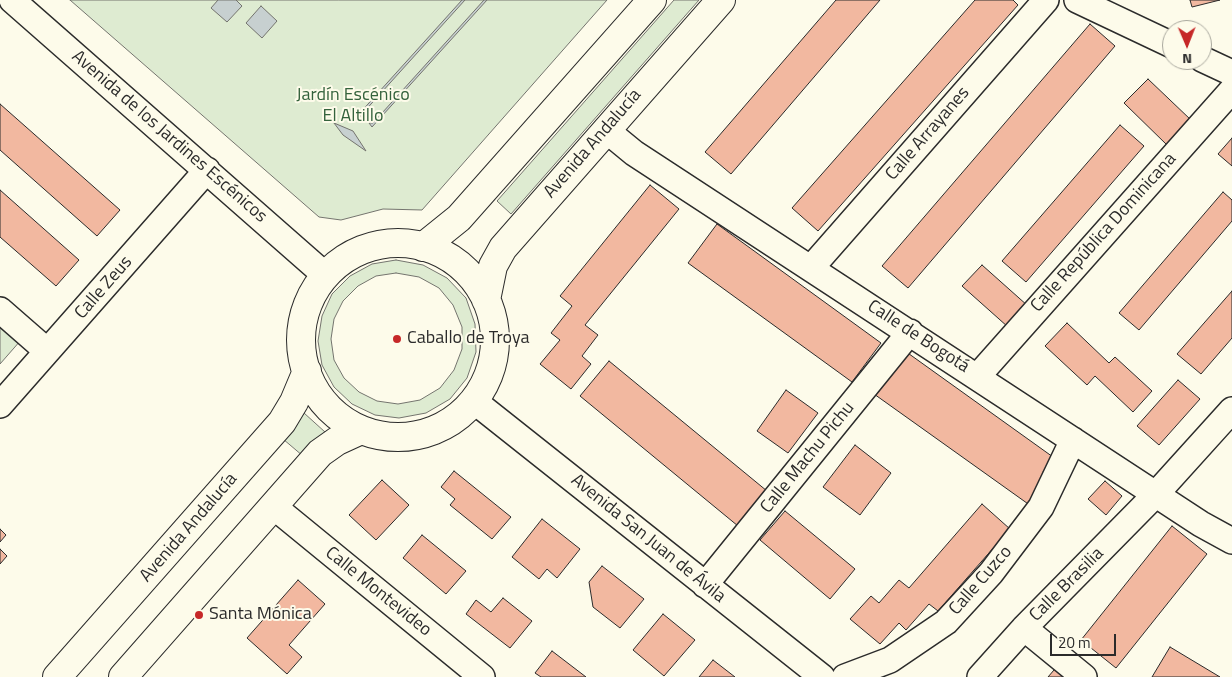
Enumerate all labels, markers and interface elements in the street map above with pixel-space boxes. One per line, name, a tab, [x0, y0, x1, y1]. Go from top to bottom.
north arrow	[1162, 20, 1212, 70]
street label: Avenida de los Jardines Escénicos	[67, 46, 271, 228]
text: N	[1182, 49, 1192, 70]
street label: Calle Arrayanes	[881, 83, 975, 185]
park label: Jardín Escénico El Altillo	[296, 85, 410, 128]
street label: Avenida Andalucía	[540, 85, 646, 203]
street label: Calle República Dominicana	[1027, 149, 1181, 317]
street label: Calle Zeus	[71, 252, 137, 324]
street label: Calle de Bogotá	[863, 296, 973, 378]
place label: Caballo de Troya	[407, 328, 529, 350]
marker: Caballo de Troya	[391, 333, 403, 345]
street label: Calle Machu Pichu	[756, 398, 860, 518]
street label: Avenida Andalucía	[136, 469, 242, 587]
street label: Avenida San Juan de Ávila	[566, 470, 730, 608]
street label: Calle Cuzco	[945, 542, 1017, 620]
street label: Calle Montevideo	[321, 543, 435, 641]
street label: Calle Brasilia	[1025, 543, 1109, 627]
place label: Santa Mónica	[209, 604, 312, 626]
marker: Santa Mónica	[193, 609, 205, 621]
scale bar	[1052, 624, 1118, 656]
text: 20 m	[1058, 631, 1091, 654]

